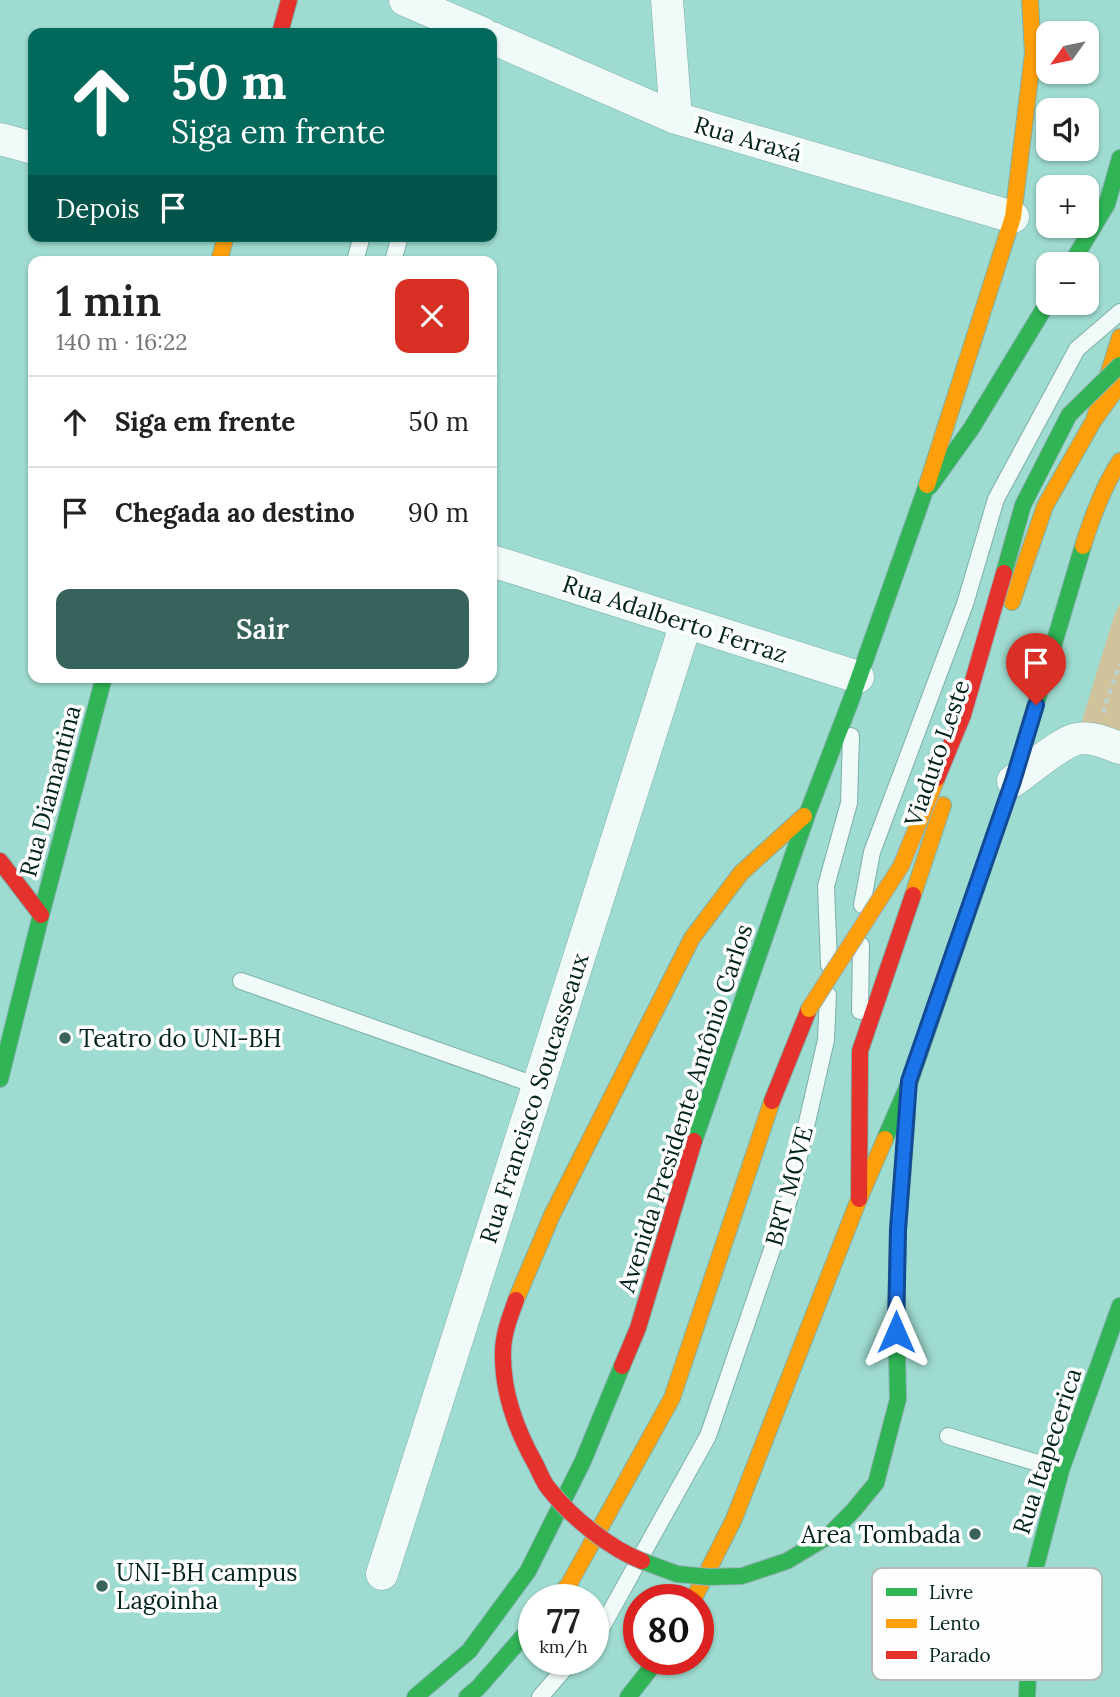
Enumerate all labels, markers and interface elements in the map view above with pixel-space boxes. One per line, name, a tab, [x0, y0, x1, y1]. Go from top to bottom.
north arrow	[1036, 21, 1099, 84]
map controls	[1036, 21, 1099, 315]
text: 50 m	[171, 50, 287, 112]
icon: ahead	[56, 56, 147, 147]
button: sound	[1036, 98, 1099, 161]
street label: Rua Araxá	[690, 109, 806, 169]
text: Siga em frente	[171, 111, 386, 152]
button: +	[1036, 175, 1099, 238]
icon: arrive	[154, 189, 192, 227]
text: Depois	[56, 192, 140, 225]
button: −	[1036, 252, 1099, 315]
text: 1 min	[56, 274, 161, 328]
button: close	[395, 279, 469, 353]
text: 140 m · 16:22	[56, 327, 188, 356]
icon: ahead	[56, 403, 94, 441]
text: Siga em frente	[115, 405, 295, 438]
text: 50 m	[409, 405, 469, 438]
icon: arrive	[56, 494, 94, 532]
text: Chegada ao destino	[115, 496, 355, 529]
text: 90 m	[408, 496, 469, 529]
street label: Rua Adalberto Ferraz	[559, 568, 791, 670]
button: Sair	[56, 589, 469, 669]
pin	[1006, 633, 1066, 705]
icon: arrive	[1017, 644, 1055, 682]
street label: Viaduto Leste	[897, 676, 977, 831]
street label: Rua Diamantina	[12, 702, 88, 880]
street label: Avenida Presidente Antônio Carlos	[610, 920, 759, 1297]
street label: Rua Francisco Soucasseaux	[472, 949, 596, 1247]
place label: Teatro do UNI-BH	[79, 1023, 282, 1054]
marker: Teatro do UNI-BH	[57, 1030, 73, 1046]
street label: BRT MOVE	[758, 1123, 820, 1249]
position arrow	[859, 1295, 933, 1369]
street label: Rua Itapecerica	[1006, 1364, 1088, 1538]
place label: Area Tombada	[800, 1519, 961, 1550]
marker: Area Tombada	[967, 1526, 983, 1542]
place label: UNI-BH campus Lagoinha	[116, 1557, 297, 1616]
legend	[872, 1568, 1102, 1680]
marker: UNI-BH campus Lagoinha	[94, 1578, 110, 1594]
text: Livre	[929, 1580, 973, 1604]
speed limit sign: 80	[623, 1584, 714, 1675]
text: 77	[547, 1598, 580, 1643]
text: Lento	[929, 1611, 980, 1635]
text: km/h	[539, 1635, 588, 1658]
text: Parado	[929, 1643, 991, 1667]

